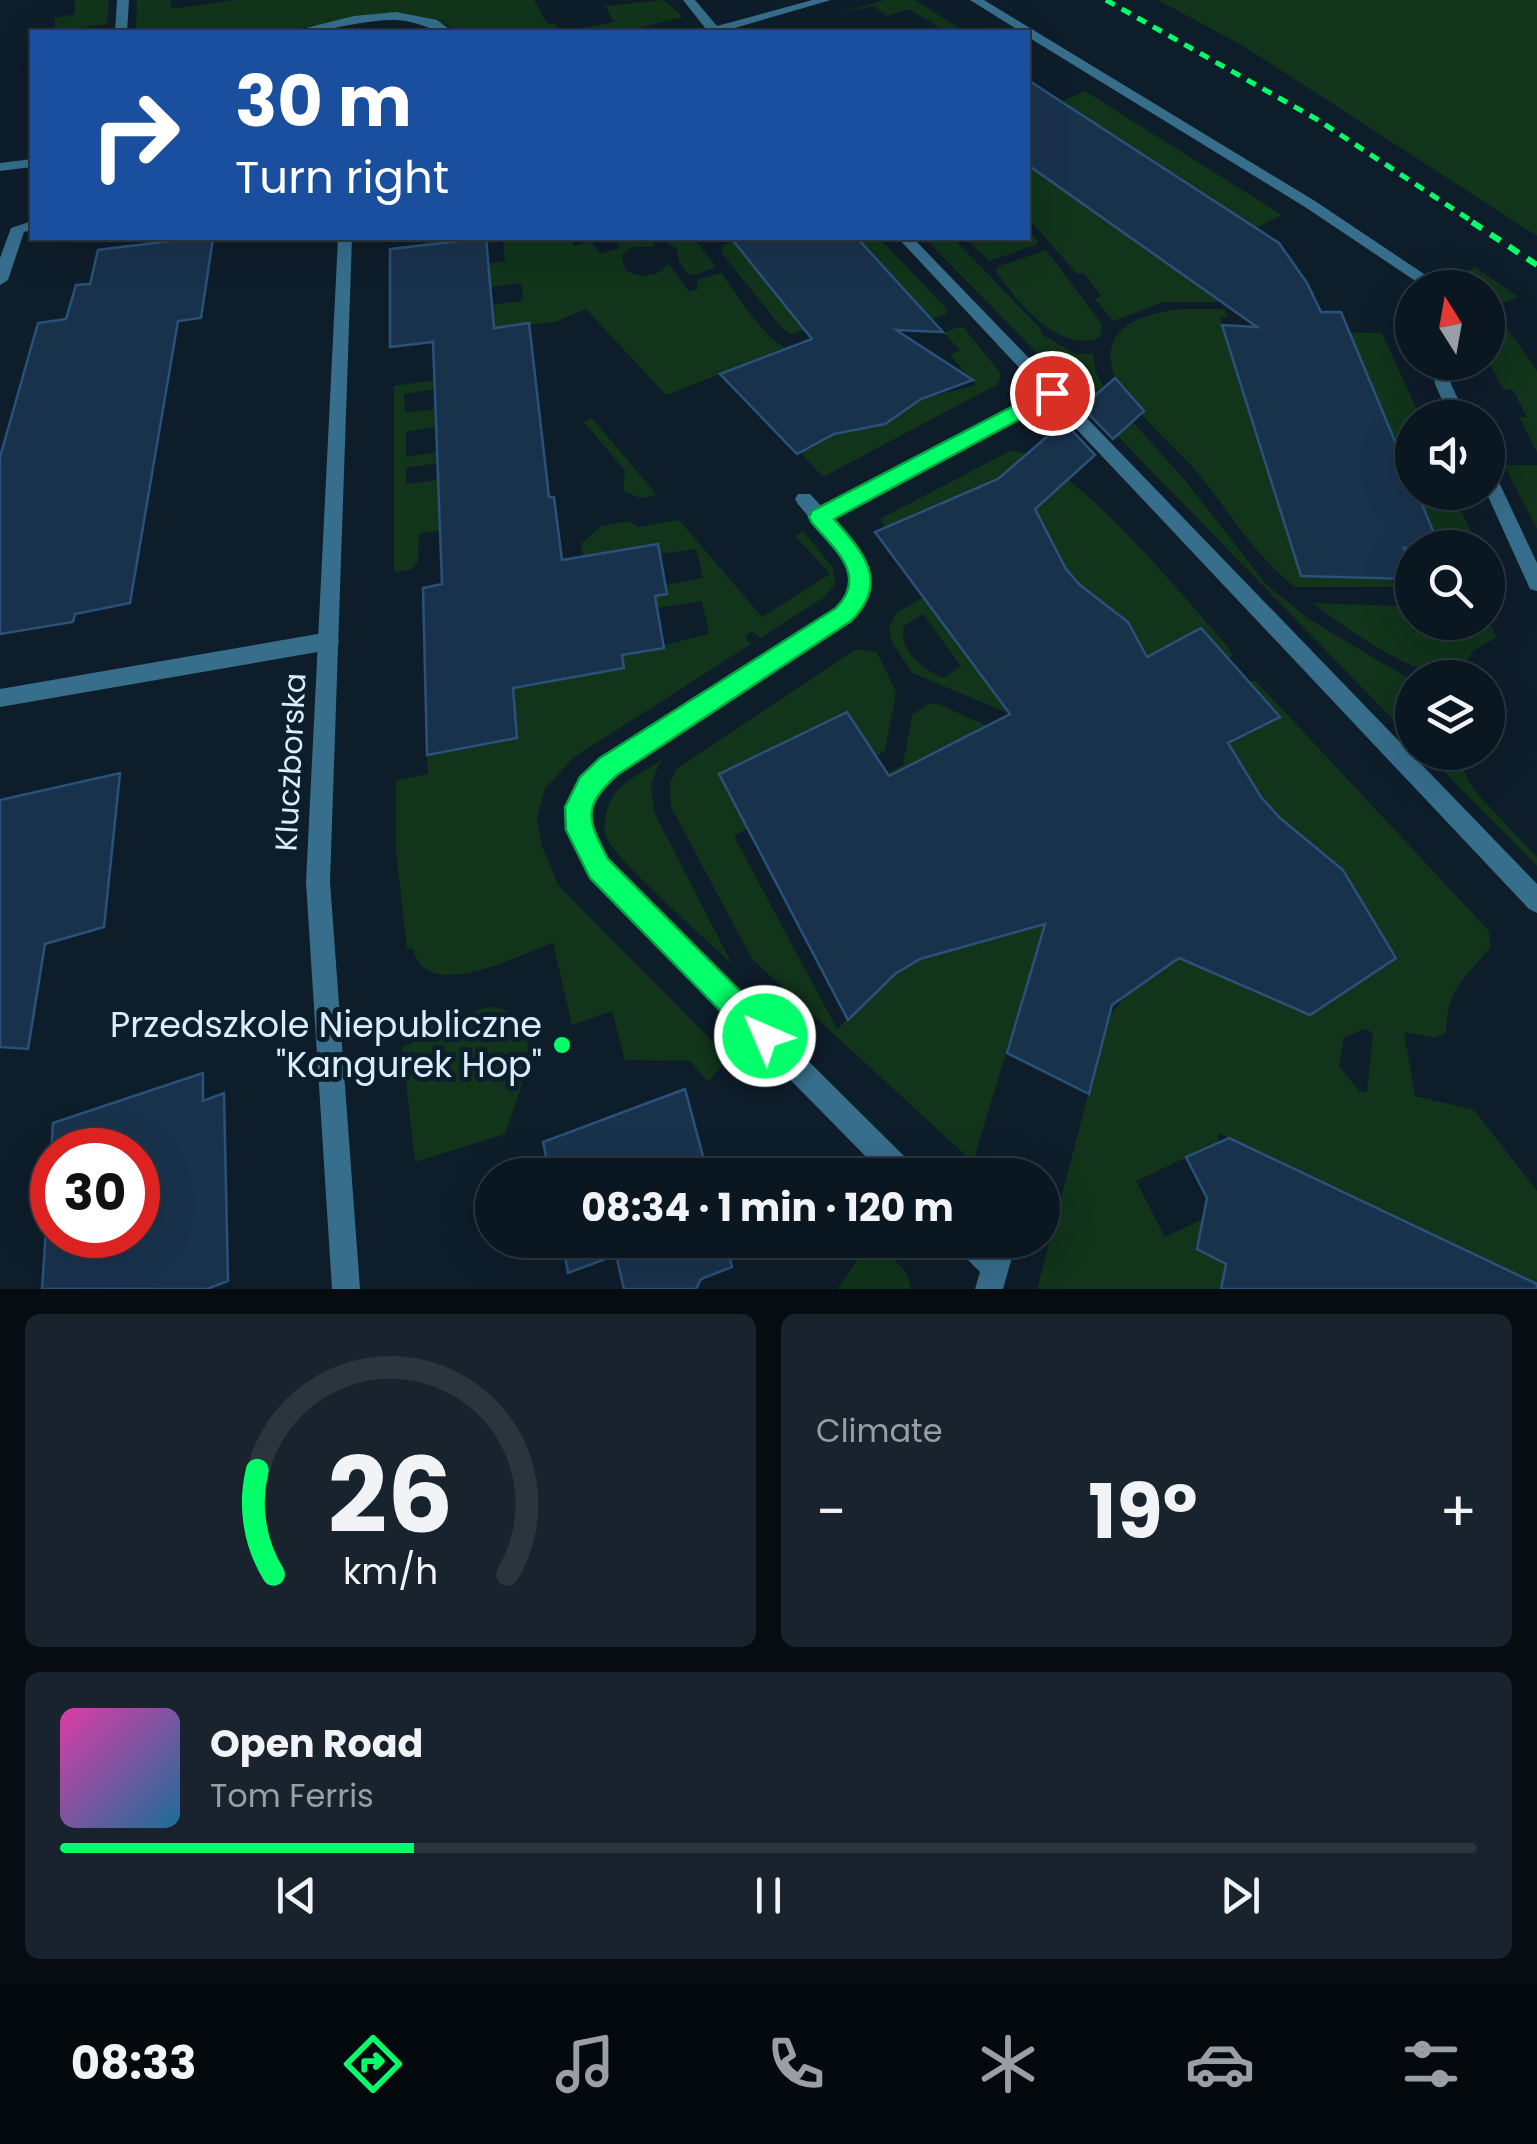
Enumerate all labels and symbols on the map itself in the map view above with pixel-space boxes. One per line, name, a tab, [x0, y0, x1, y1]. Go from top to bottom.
north arrow	[1395, 270, 1505, 380]
pin	[1010, 351, 1095, 436]
street label: Kluczborska	[264, 672, 317, 852]
position arrow	[713, 984, 817, 1088]
place label: Przedszkole Niepubliczne "Kangurek Hop"	[110, 1000, 542, 1089]
marker: Przedszkole Niepubliczne "Kangurek Hop"	[551, 1034, 573, 1056]
speed limit sign: 30	[30, 1128, 160, 1258]

